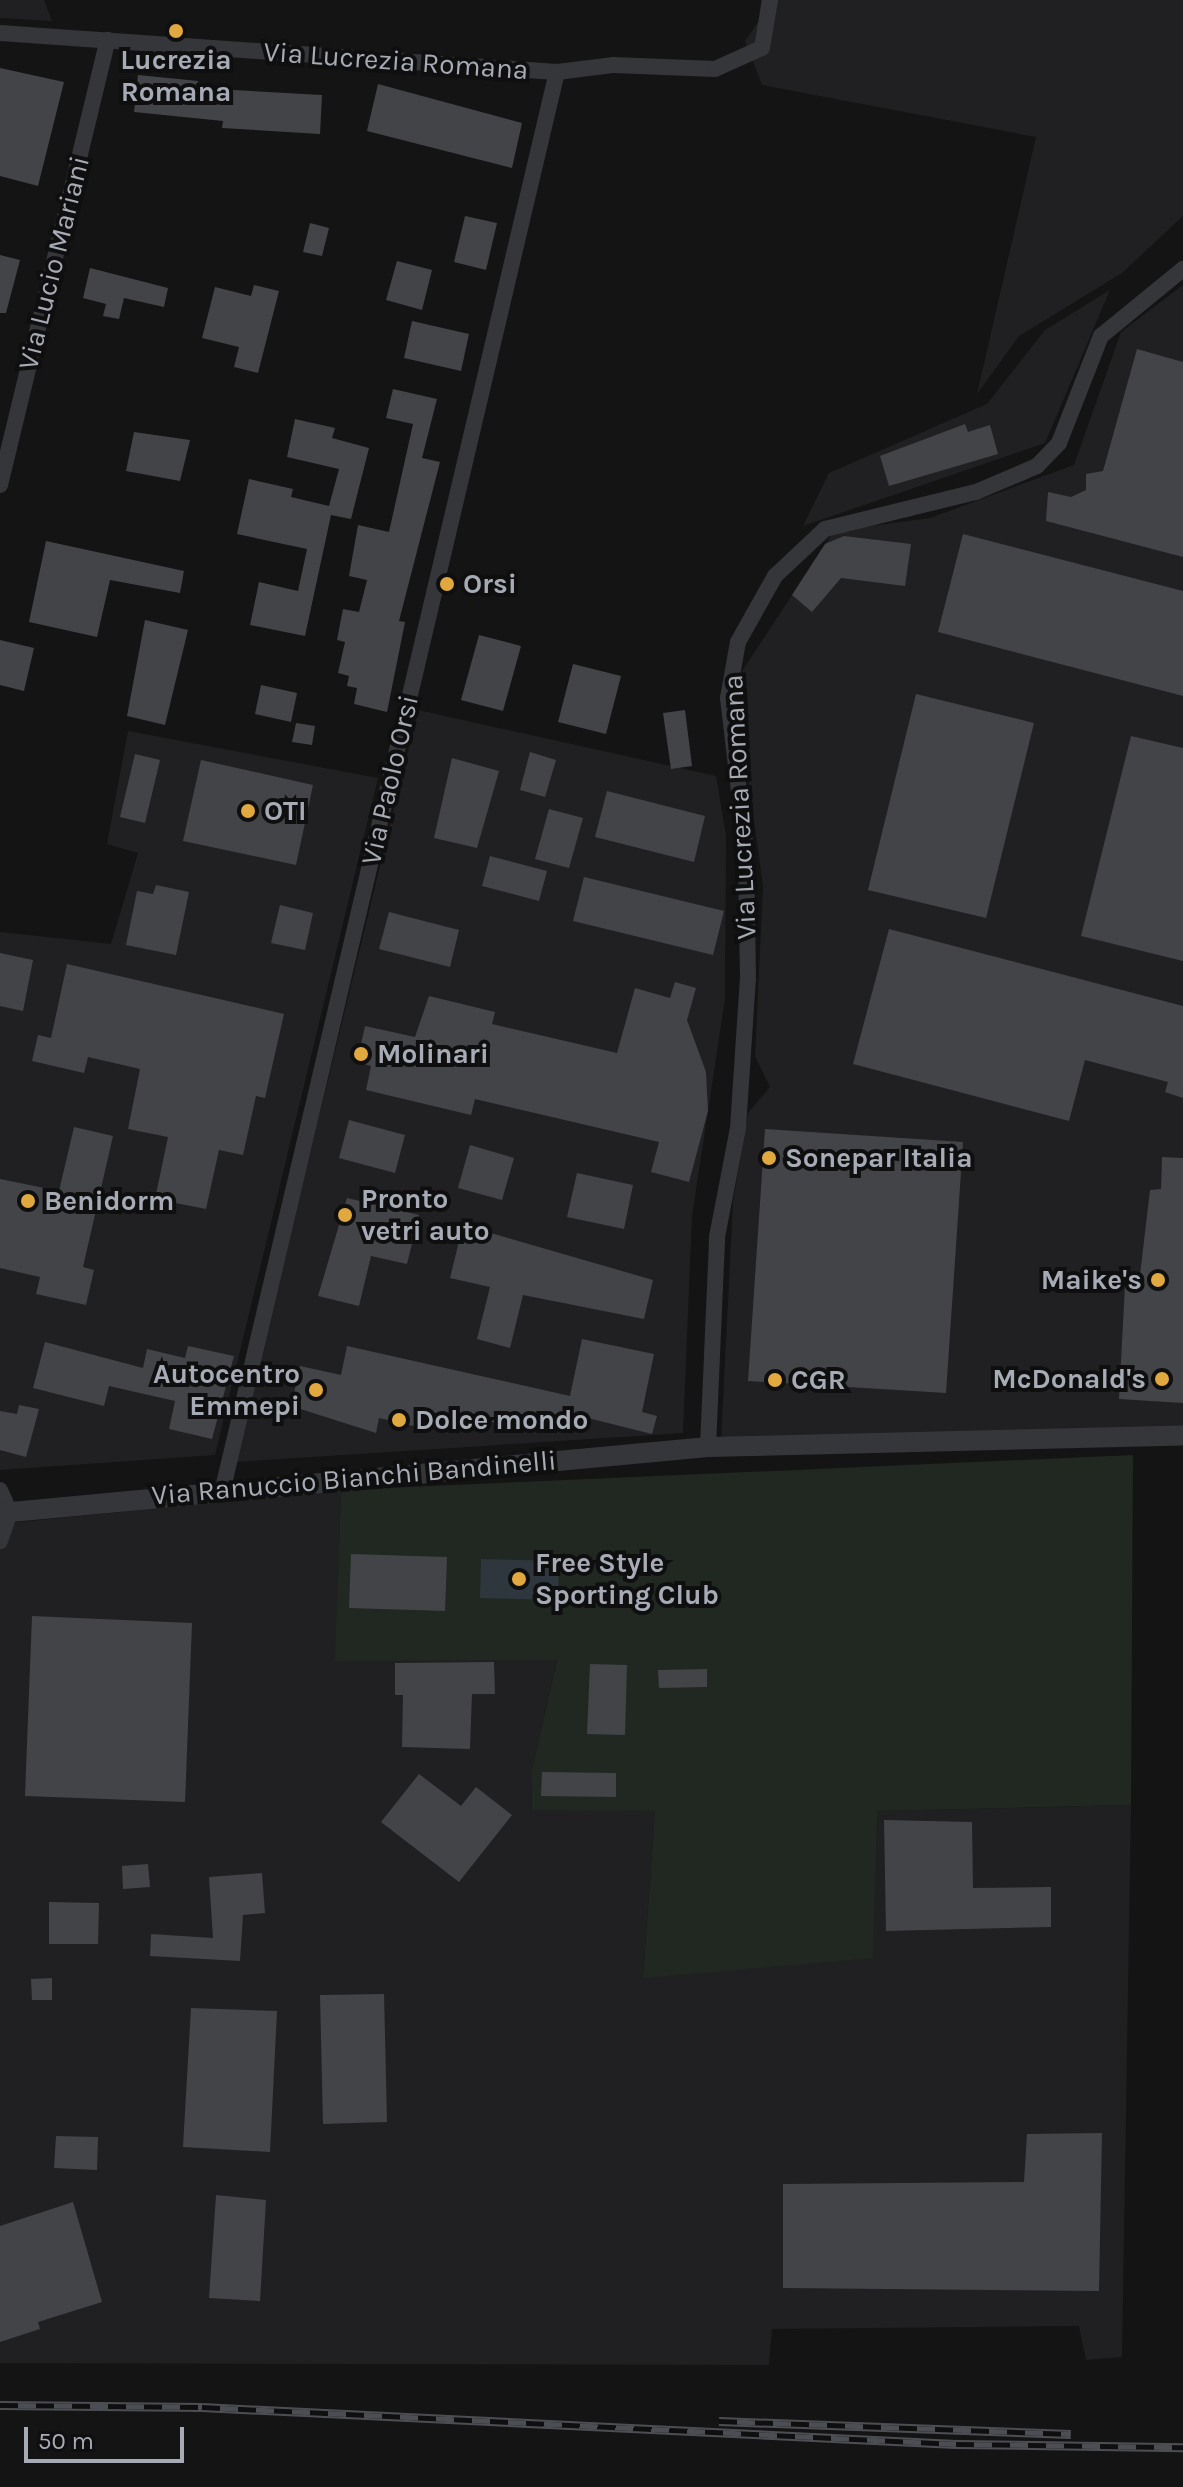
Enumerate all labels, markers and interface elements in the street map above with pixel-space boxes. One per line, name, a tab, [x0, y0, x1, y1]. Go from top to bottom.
marker: Lucrezia Romana	[167, 22, 185, 40]
street label: Via Lucrezia Romana	[263, 35, 529, 87]
place label: Lucrezia Romana	[120, 43, 232, 109]
street label: Via Lucio Mariani	[11, 153, 97, 373]
place label: Orsi	[463, 567, 517, 601]
marker: Orsi	[438, 575, 456, 593]
street label: Via Lucrezia Romana	[716, 674, 764, 940]
street label: Via Paolo Orsi	[354, 692, 426, 868]
place label: OTI	[264, 794, 307, 828]
marker: OTI	[239, 802, 257, 820]
place label: Molinari	[377, 1037, 489, 1071]
marker: Molinari	[352, 1045, 370, 1063]
place label: Sonepar Italia	[785, 1141, 973, 1175]
marker: Sonepar Italia	[760, 1149, 778, 1167]
place label: Pronto vetri auto	[361, 1182, 490, 1248]
place label: Benidorm	[44, 1184, 174, 1218]
marker: Benidorm	[19, 1192, 37, 1210]
marker: Pronto vetri auto	[336, 1206, 354, 1224]
place label: Maike's	[1041, 1263, 1142, 1297]
marker: Maike's	[1149, 1271, 1167, 1289]
place label: Autocentro Emmepi	[153, 1357, 300, 1423]
place label: McDonald's	[992, 1362, 1146, 1396]
place label: CGR	[791, 1363, 846, 1397]
marker: McDonald's	[1153, 1370, 1171, 1388]
marker: CGR	[766, 1371, 784, 1389]
marker: Autocentro Emmepi	[307, 1381, 325, 1399]
place label: Dolce mondo	[415, 1403, 588, 1437]
marker: Dolce mondo	[390, 1411, 408, 1429]
street label: Via Ranuccio Bianchi Bandinelli	[150, 1444, 558, 1512]
place label: Free Style Sporting Club	[535, 1546, 719, 1612]
marker: Free Style Sporting Club	[510, 1570, 528, 1588]
scale bar	[28, 2411, 188, 2461]
text: 50 m	[38, 2427, 94, 2455]

